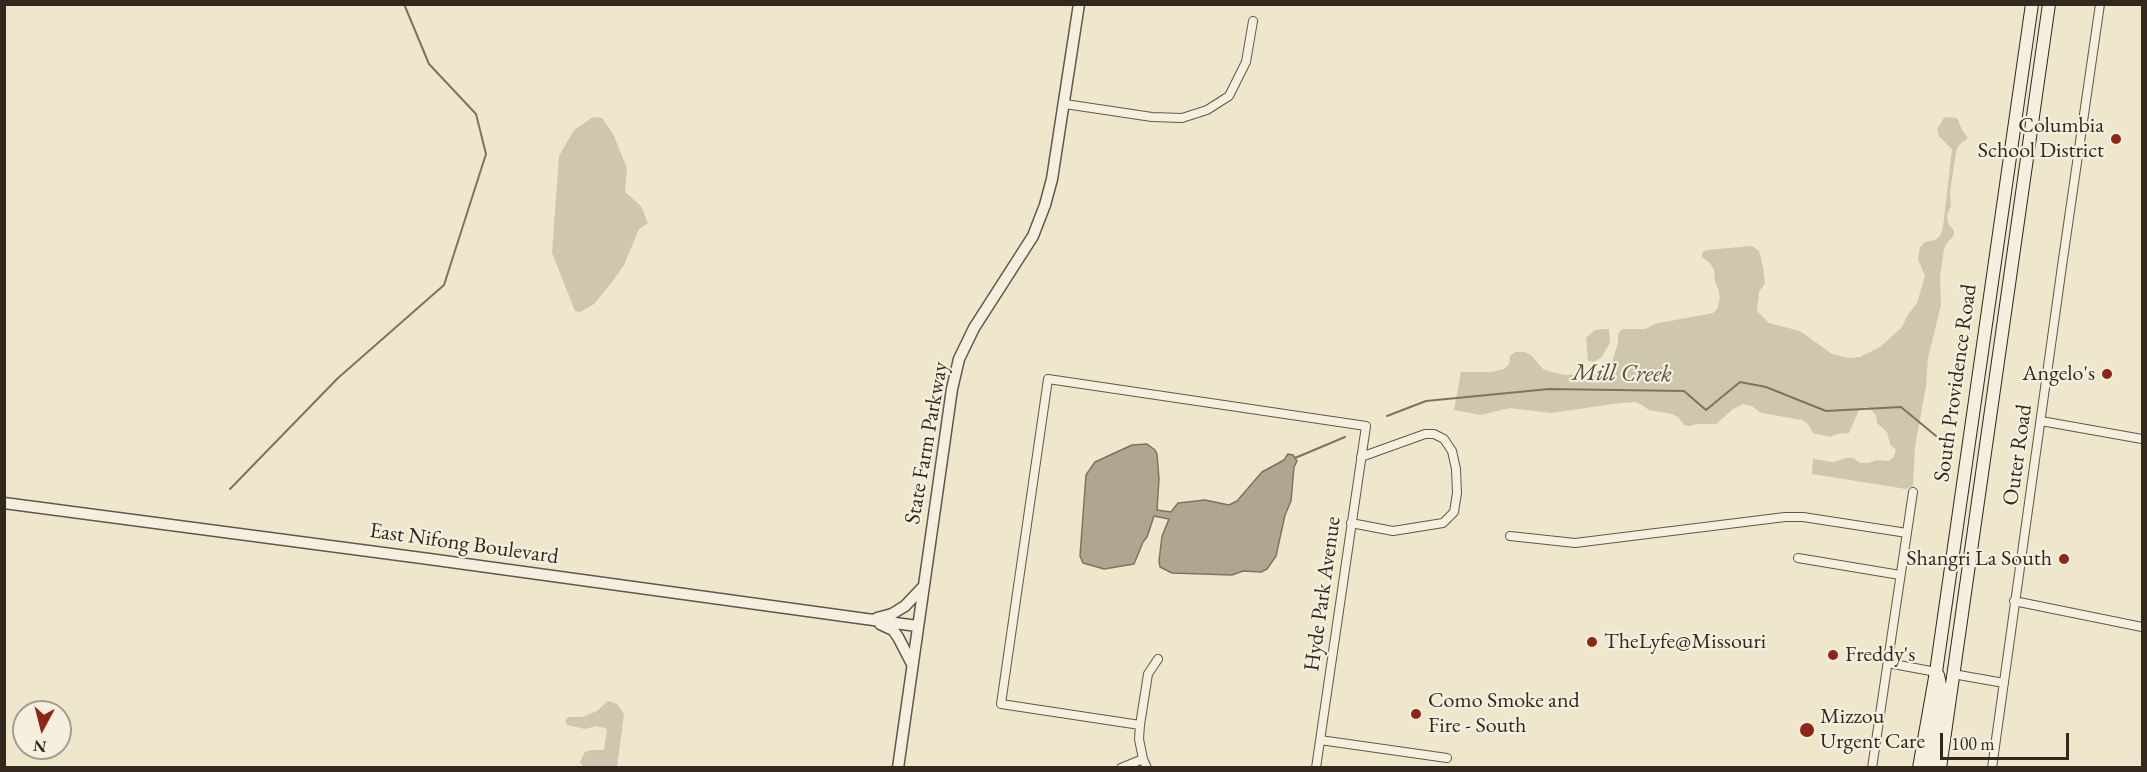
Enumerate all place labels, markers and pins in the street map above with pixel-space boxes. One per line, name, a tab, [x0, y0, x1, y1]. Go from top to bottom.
place label: Columbia School District	[1978, 113, 2104, 164]
marker: Columbia School District	[2109, 132, 2123, 146]
place label: Angelo's	[2022, 361, 2095, 387]
marker: Angelo's	[2100, 367, 2114, 381]
place label: Shangri La South	[1906, 546, 2052, 572]
marker: Shangri La South	[2057, 552, 2071, 566]
place label: TheLyfe@Missouri	[1604, 629, 1766, 655]
marker: TheLyfe@Missouri	[1585, 635, 1599, 649]
place label: Freddy's	[1845, 642, 1915, 668]
marker: Freddy's	[1826, 648, 1840, 662]
place label: Como Smoke and Fire - South	[1428, 688, 1580, 740]
place label: Mizzou Urgent Care	[1820, 704, 1925, 756]
marker: Como Smoke and Fire - South	[1409, 707, 1423, 721]
marker: Mizzou Urgent Care	[1798, 721, 1816, 739]

